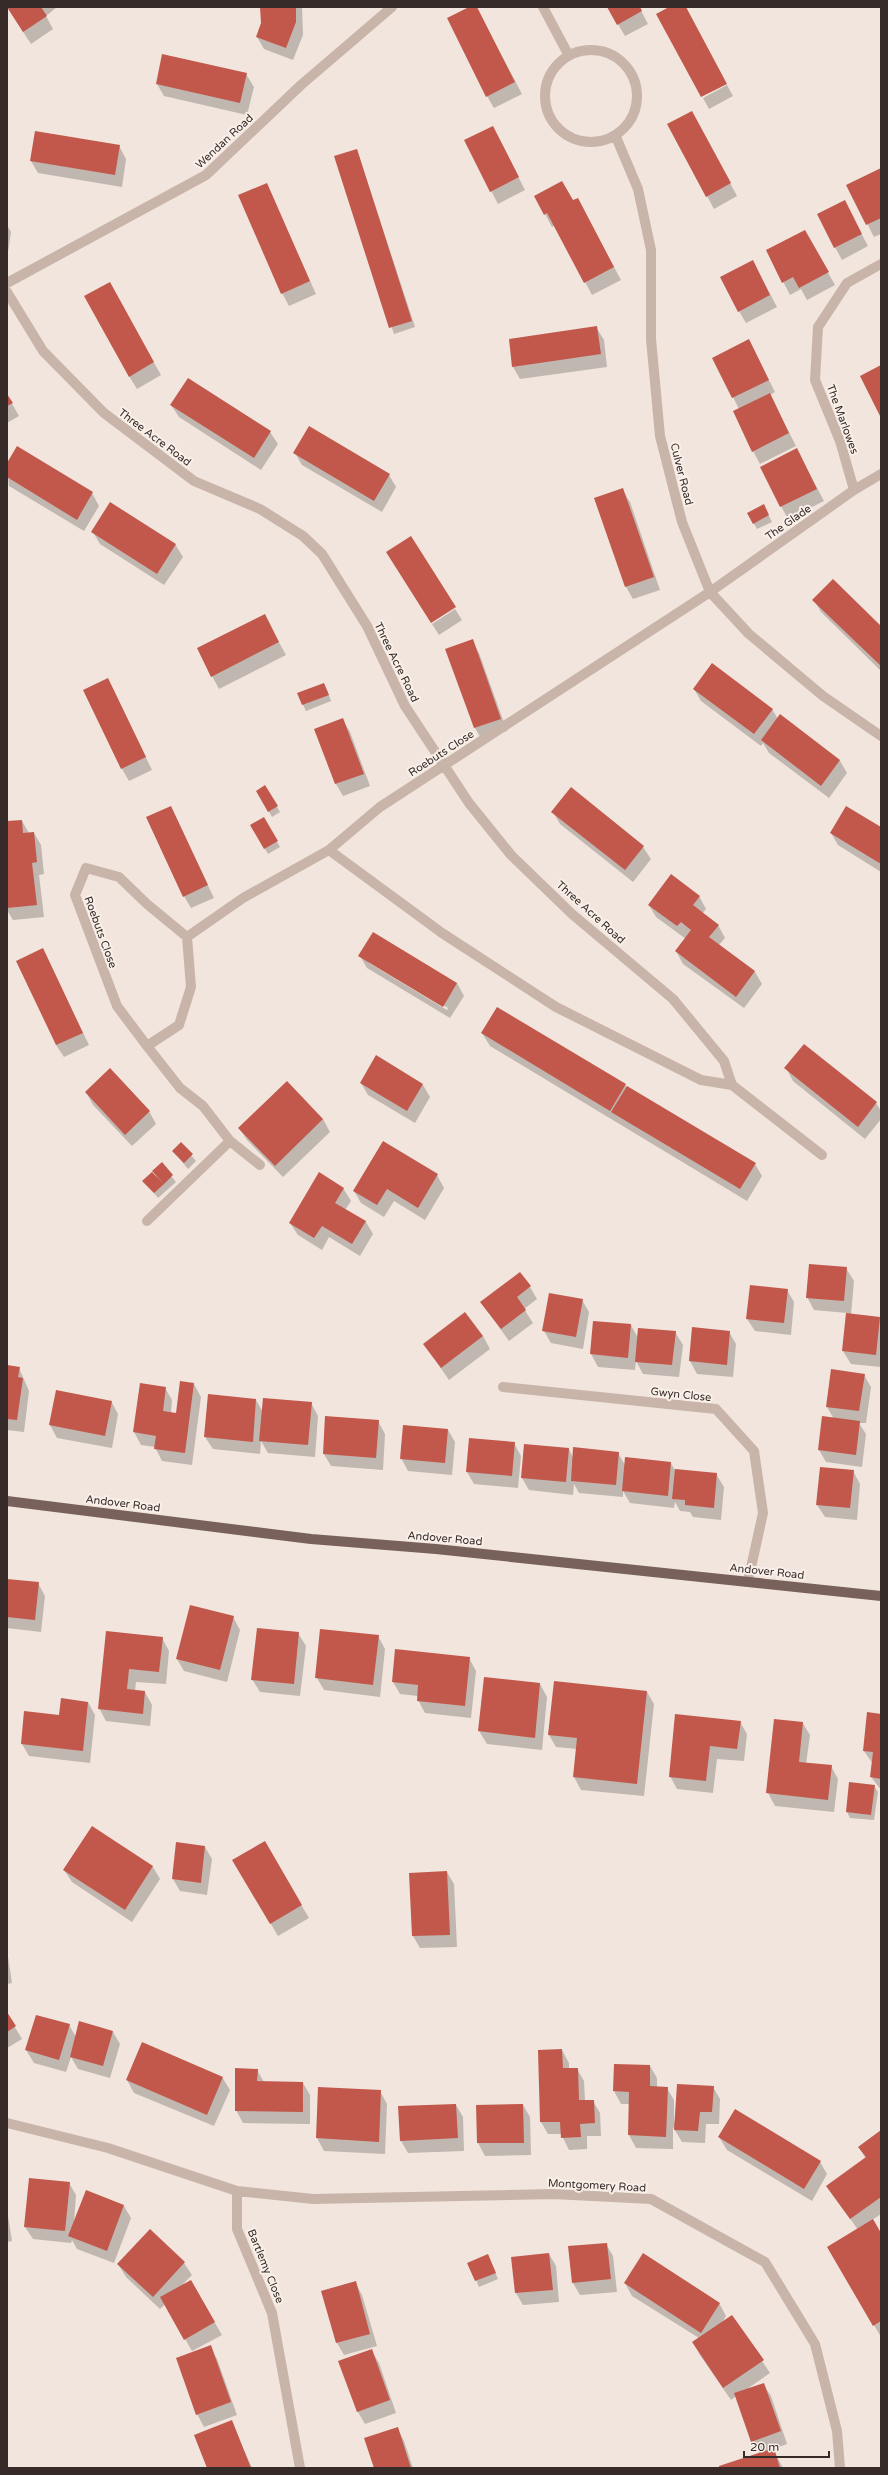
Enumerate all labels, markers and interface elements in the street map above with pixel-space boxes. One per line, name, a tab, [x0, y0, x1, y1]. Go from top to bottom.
street label: Wendan Road	[193, 111, 256, 171]
street label: The Marlowes	[824, 383, 861, 456]
street label: Three Acre Road	[116, 406, 194, 469]
street label: Culver Road	[668, 442, 696, 507]
street label: The Glade	[763, 502, 814, 543]
street label: Three Acre Road	[372, 620, 422, 704]
street label: Roebuts Close	[406, 727, 476, 779]
street label: Three Acre Road	[554, 878, 628, 946]
street label: Roebuts Close	[82, 895, 120, 970]
street label: Gwyn Close	[650, 1385, 712, 1404]
street label: Andover Road	[85, 1492, 161, 1515]
street label: Andover Road	[407, 1529, 483, 1548]
street label: Andover Road	[729, 1561, 805, 1582]
street label: Montgomery Road	[547, 2176, 647, 2195]
street label: Bartlemy Close	[245, 2227, 286, 2305]
scale bar	[744, 2433, 829, 2459]
text: 20 m	[750, 2440, 779, 2454]

